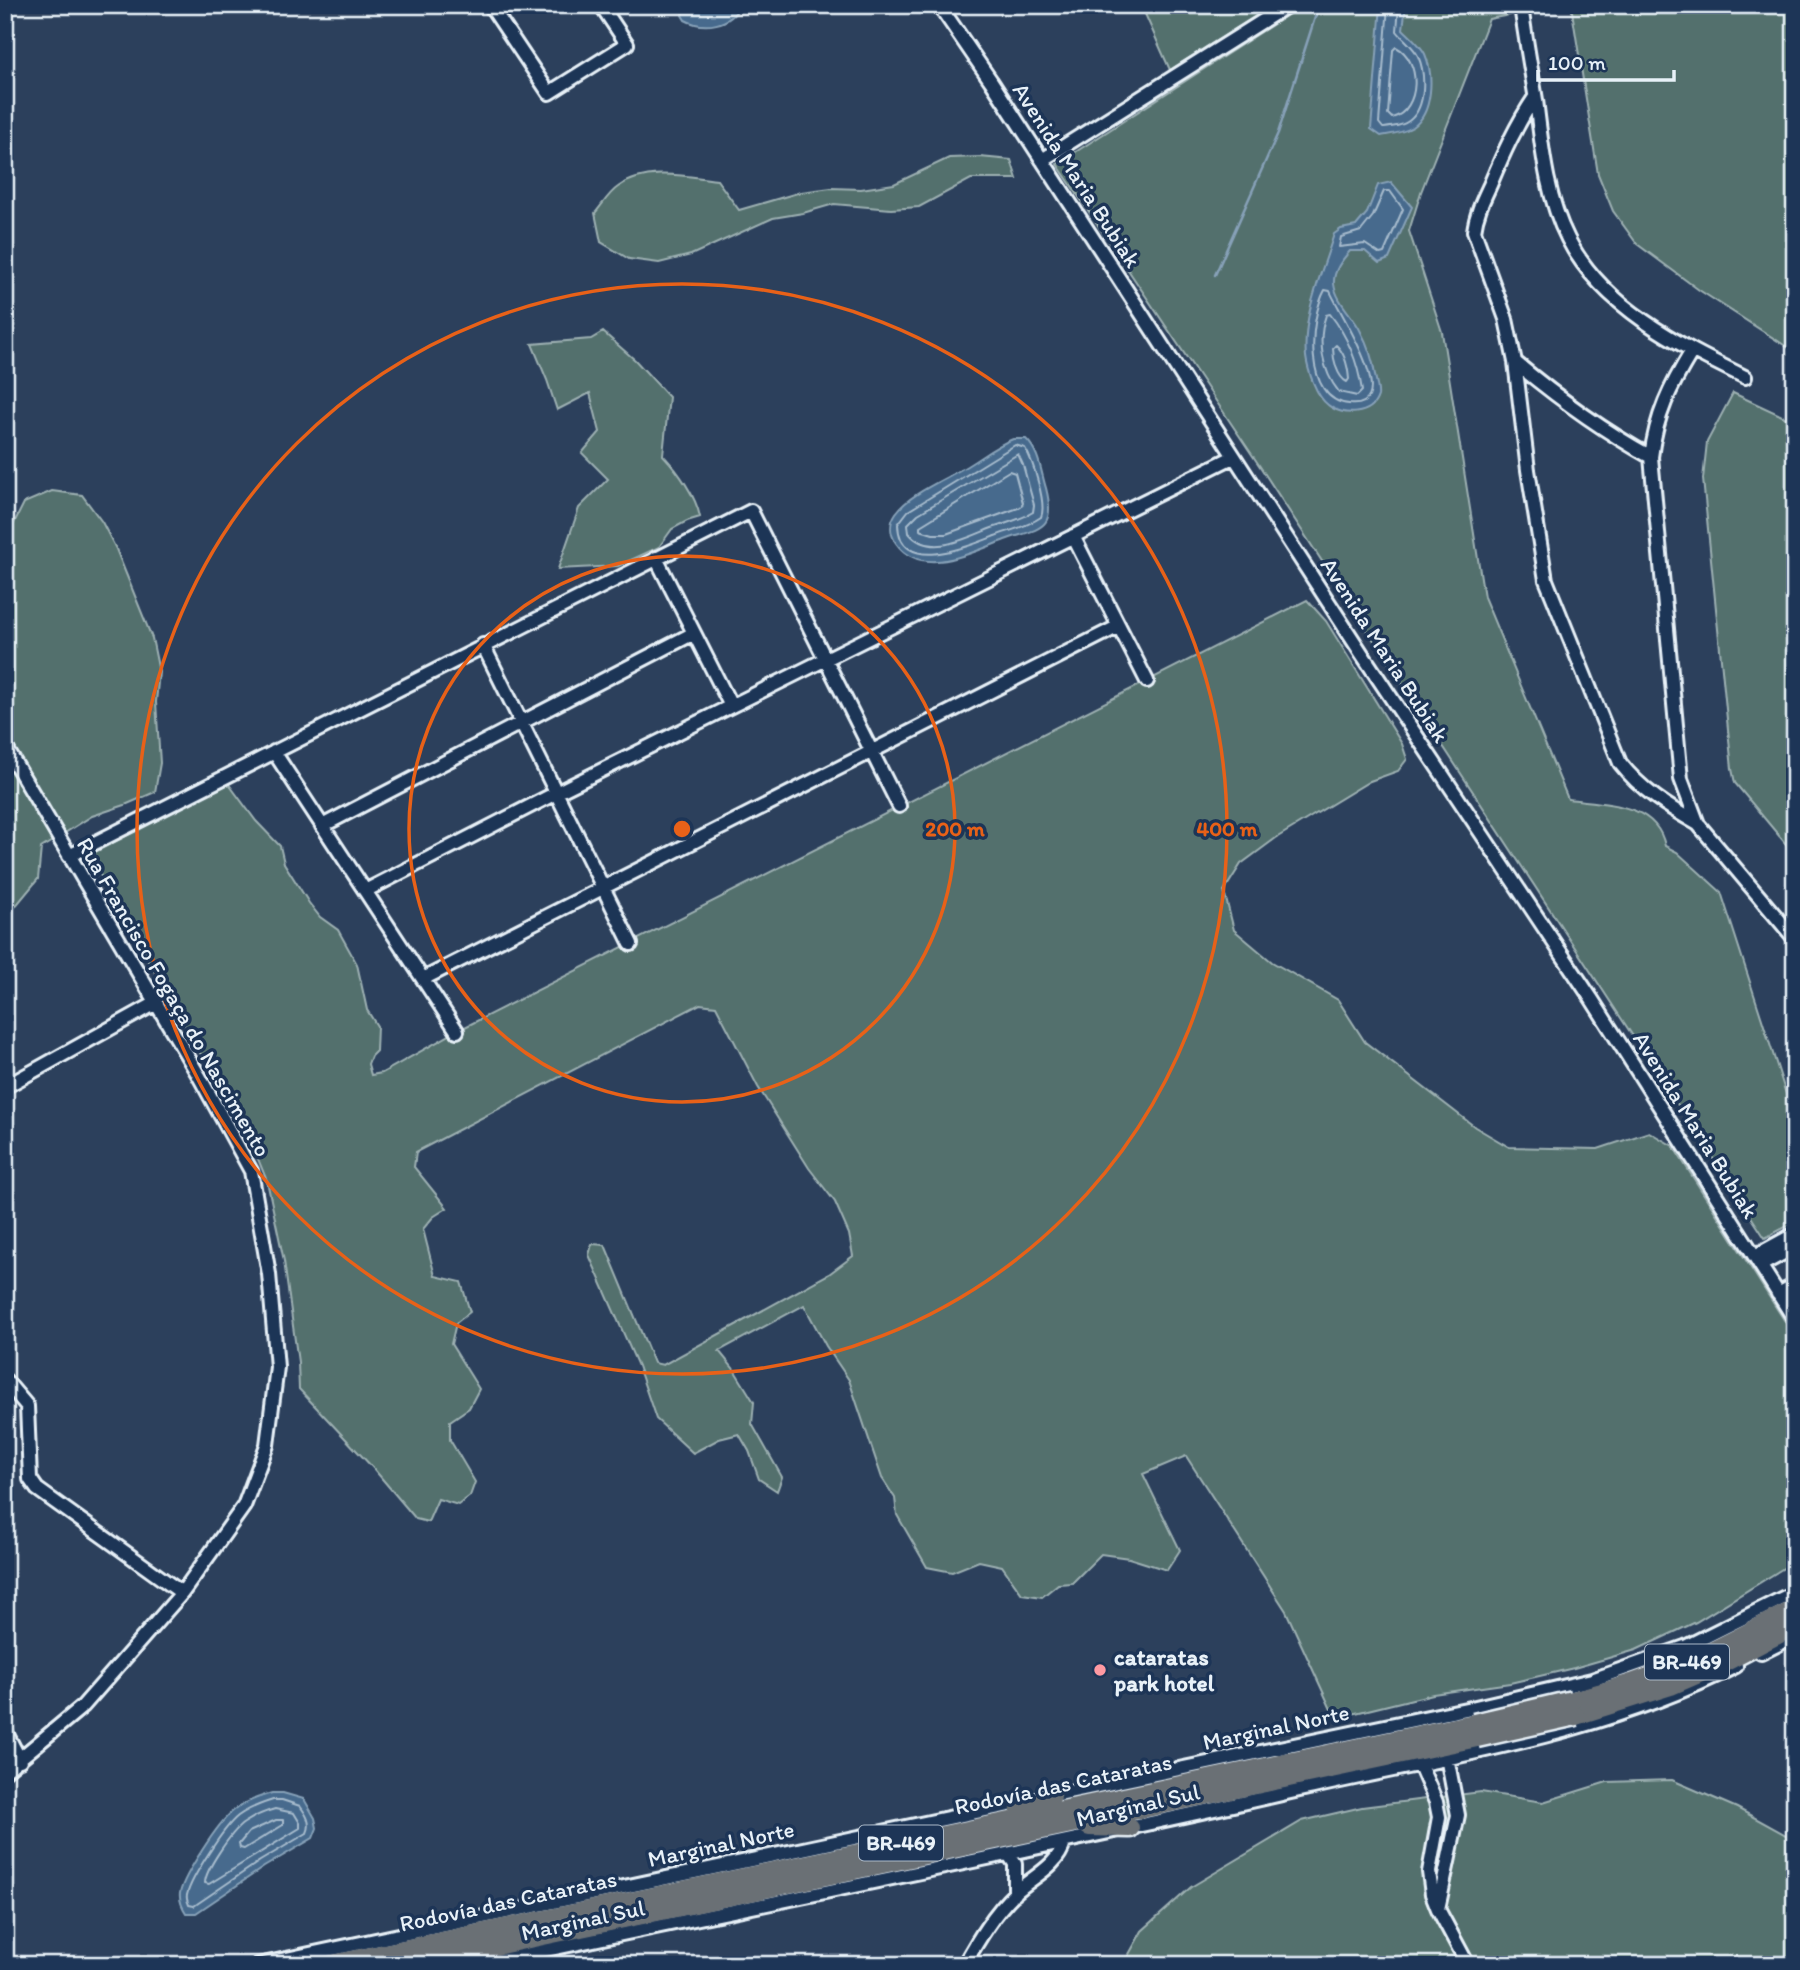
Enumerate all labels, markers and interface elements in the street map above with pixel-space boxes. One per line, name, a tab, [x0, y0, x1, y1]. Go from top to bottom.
scale bar	[1538, 38, 1674, 82]
text: 100 m	[1548, 50, 1606, 75]
street label: Avenida Maria Bubiak	[1007, 77, 1147, 273]
street label: Avenida Maria Bubiak	[1315, 552, 1455, 748]
text: 200 m	[925, 816, 985, 841]
text: 400 m	[1197, 816, 1258, 841]
centre of rings	[670, 817, 694, 841]
street label: Rua Francisco Fogaça do Nascimento	[71, 832, 277, 1162]
street label: Avenida Maria Bubiak	[1627, 1026, 1765, 1224]
place label: cataratas park hotel	[1113, 1643, 1215, 1697]
road number: BR-469	[1645, 1644, 1729, 1680]
marker: cataratas park hotel	[1092, 1662, 1108, 1678]
street label: Marginal Norte	[1200, 1698, 1352, 1756]
street label: Rodovía das Cataratas	[952, 1747, 1174, 1821]
street label: Marginal Sul	[1074, 1777, 1203, 1833]
street label: Marginal Norte	[645, 1815, 797, 1873]
road number: BR-469	[859, 1826, 943, 1860]
street label: Rodovía das Cataratas	[397, 1864, 619, 1938]
street label: Marginal Sul	[519, 1893, 648, 1947]

